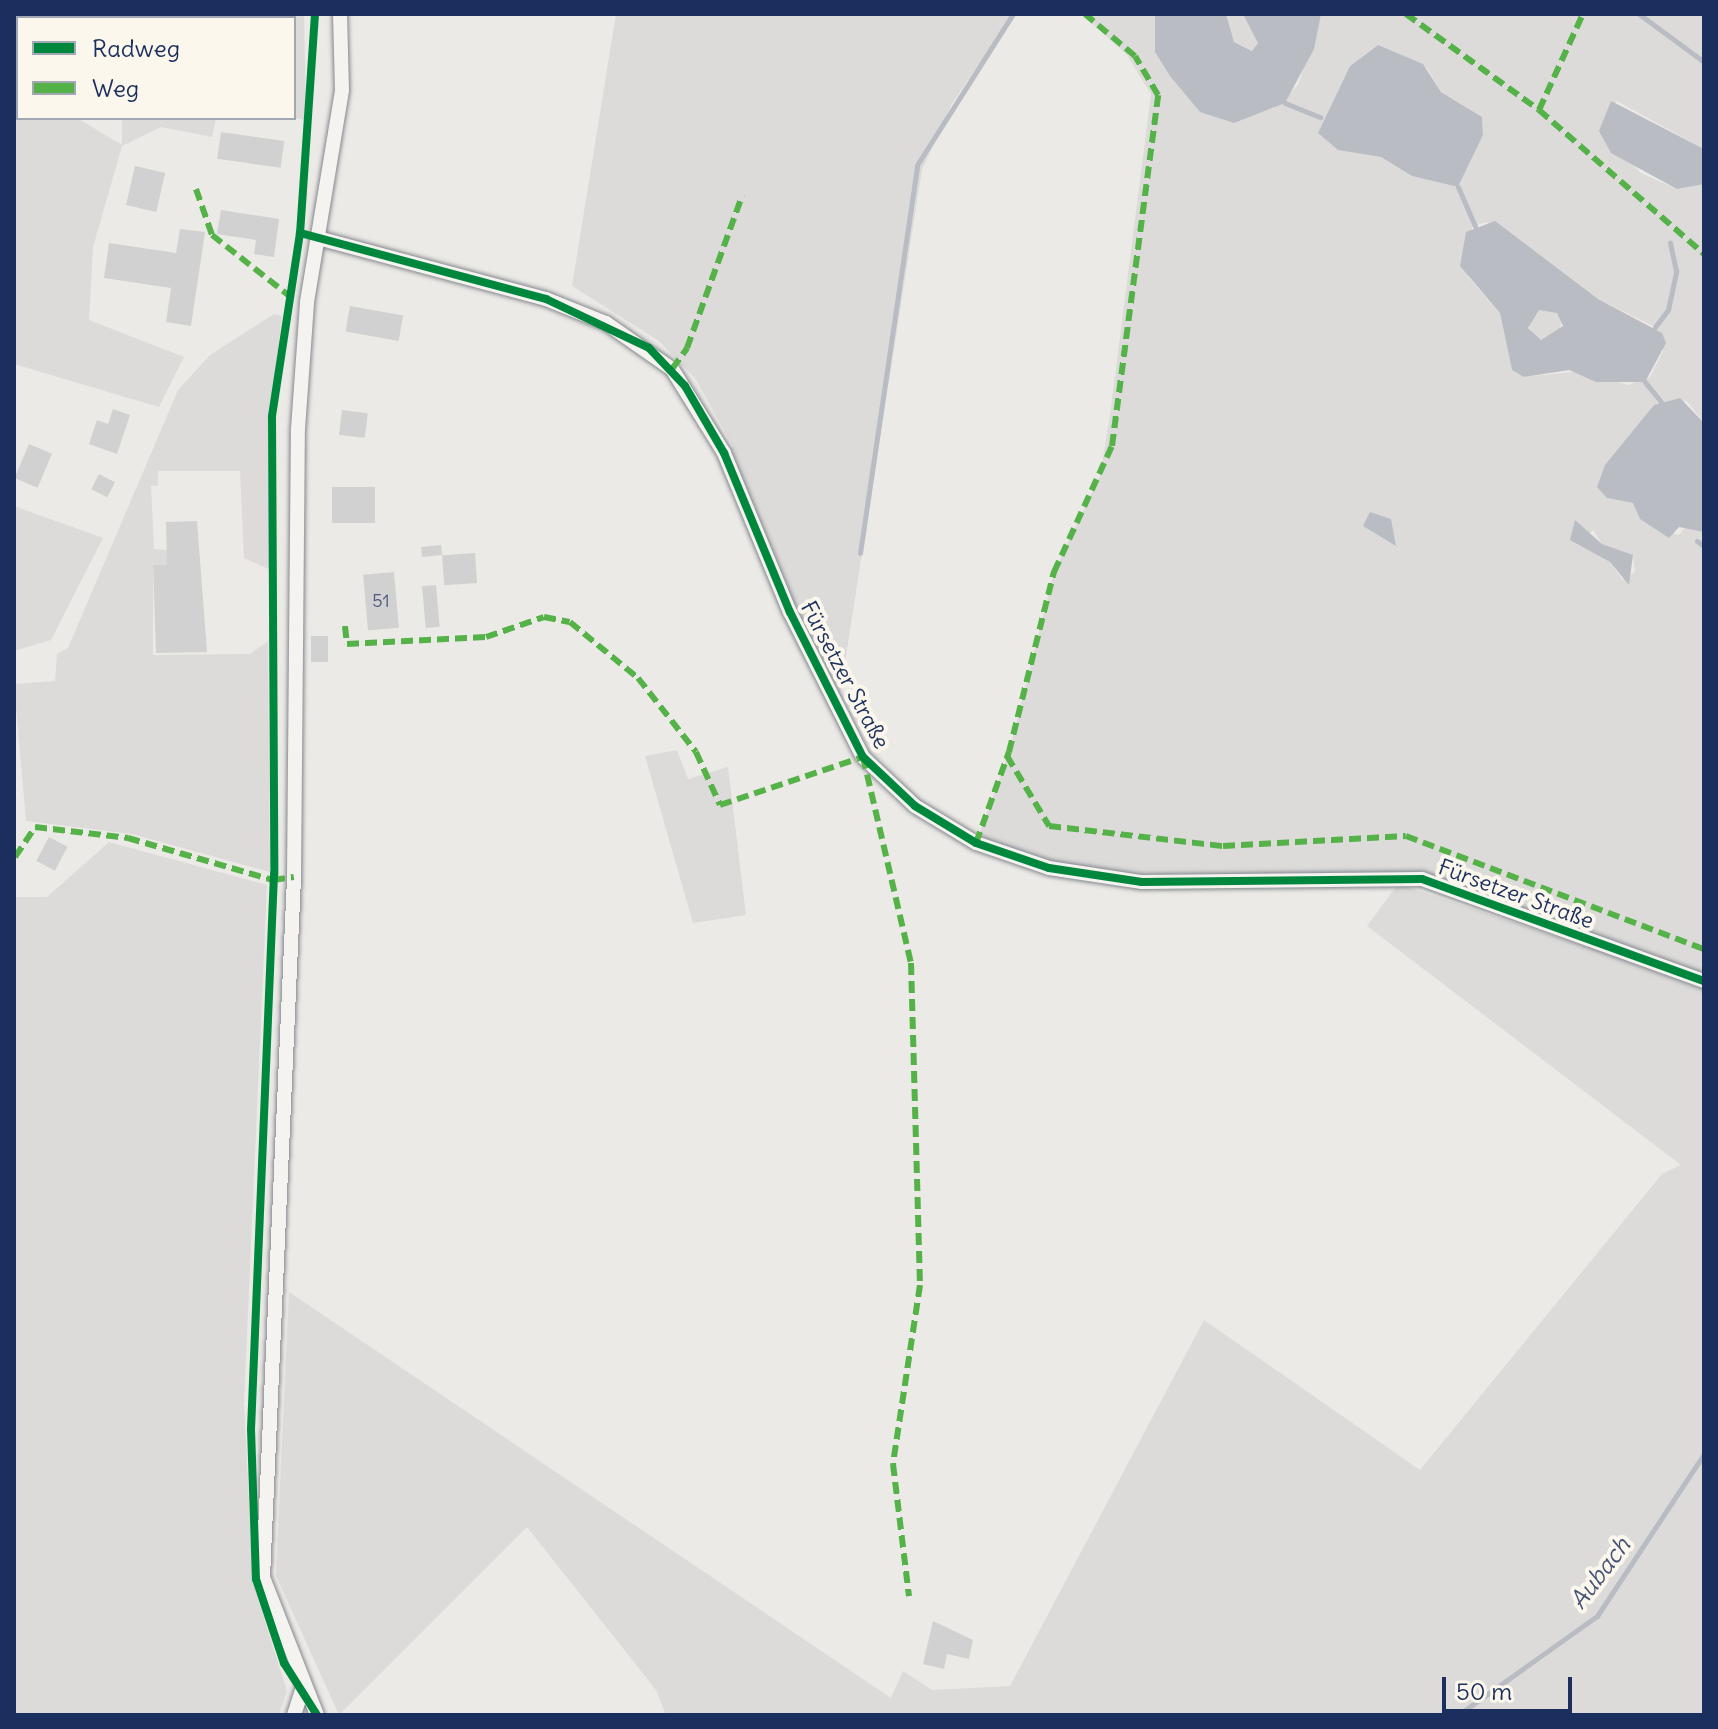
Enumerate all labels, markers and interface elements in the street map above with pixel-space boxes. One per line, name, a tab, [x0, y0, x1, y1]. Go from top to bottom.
legend	[16, 16, 296, 120]
text: Radweg	[92, 33, 180, 63]
text: Weg	[92, 73, 139, 103]
house number: 51	[372, 590, 390, 612]
street label: Fürsetzer Straße	[795, 597, 895, 753]
street label: Fürsetzer Straße	[1435, 854, 1597, 934]
water label: Aubach	[1564, 1531, 1636, 1615]
scale bar	[1446, 1661, 1576, 1711]
text: 50 m	[1456, 1676, 1512, 1706]

